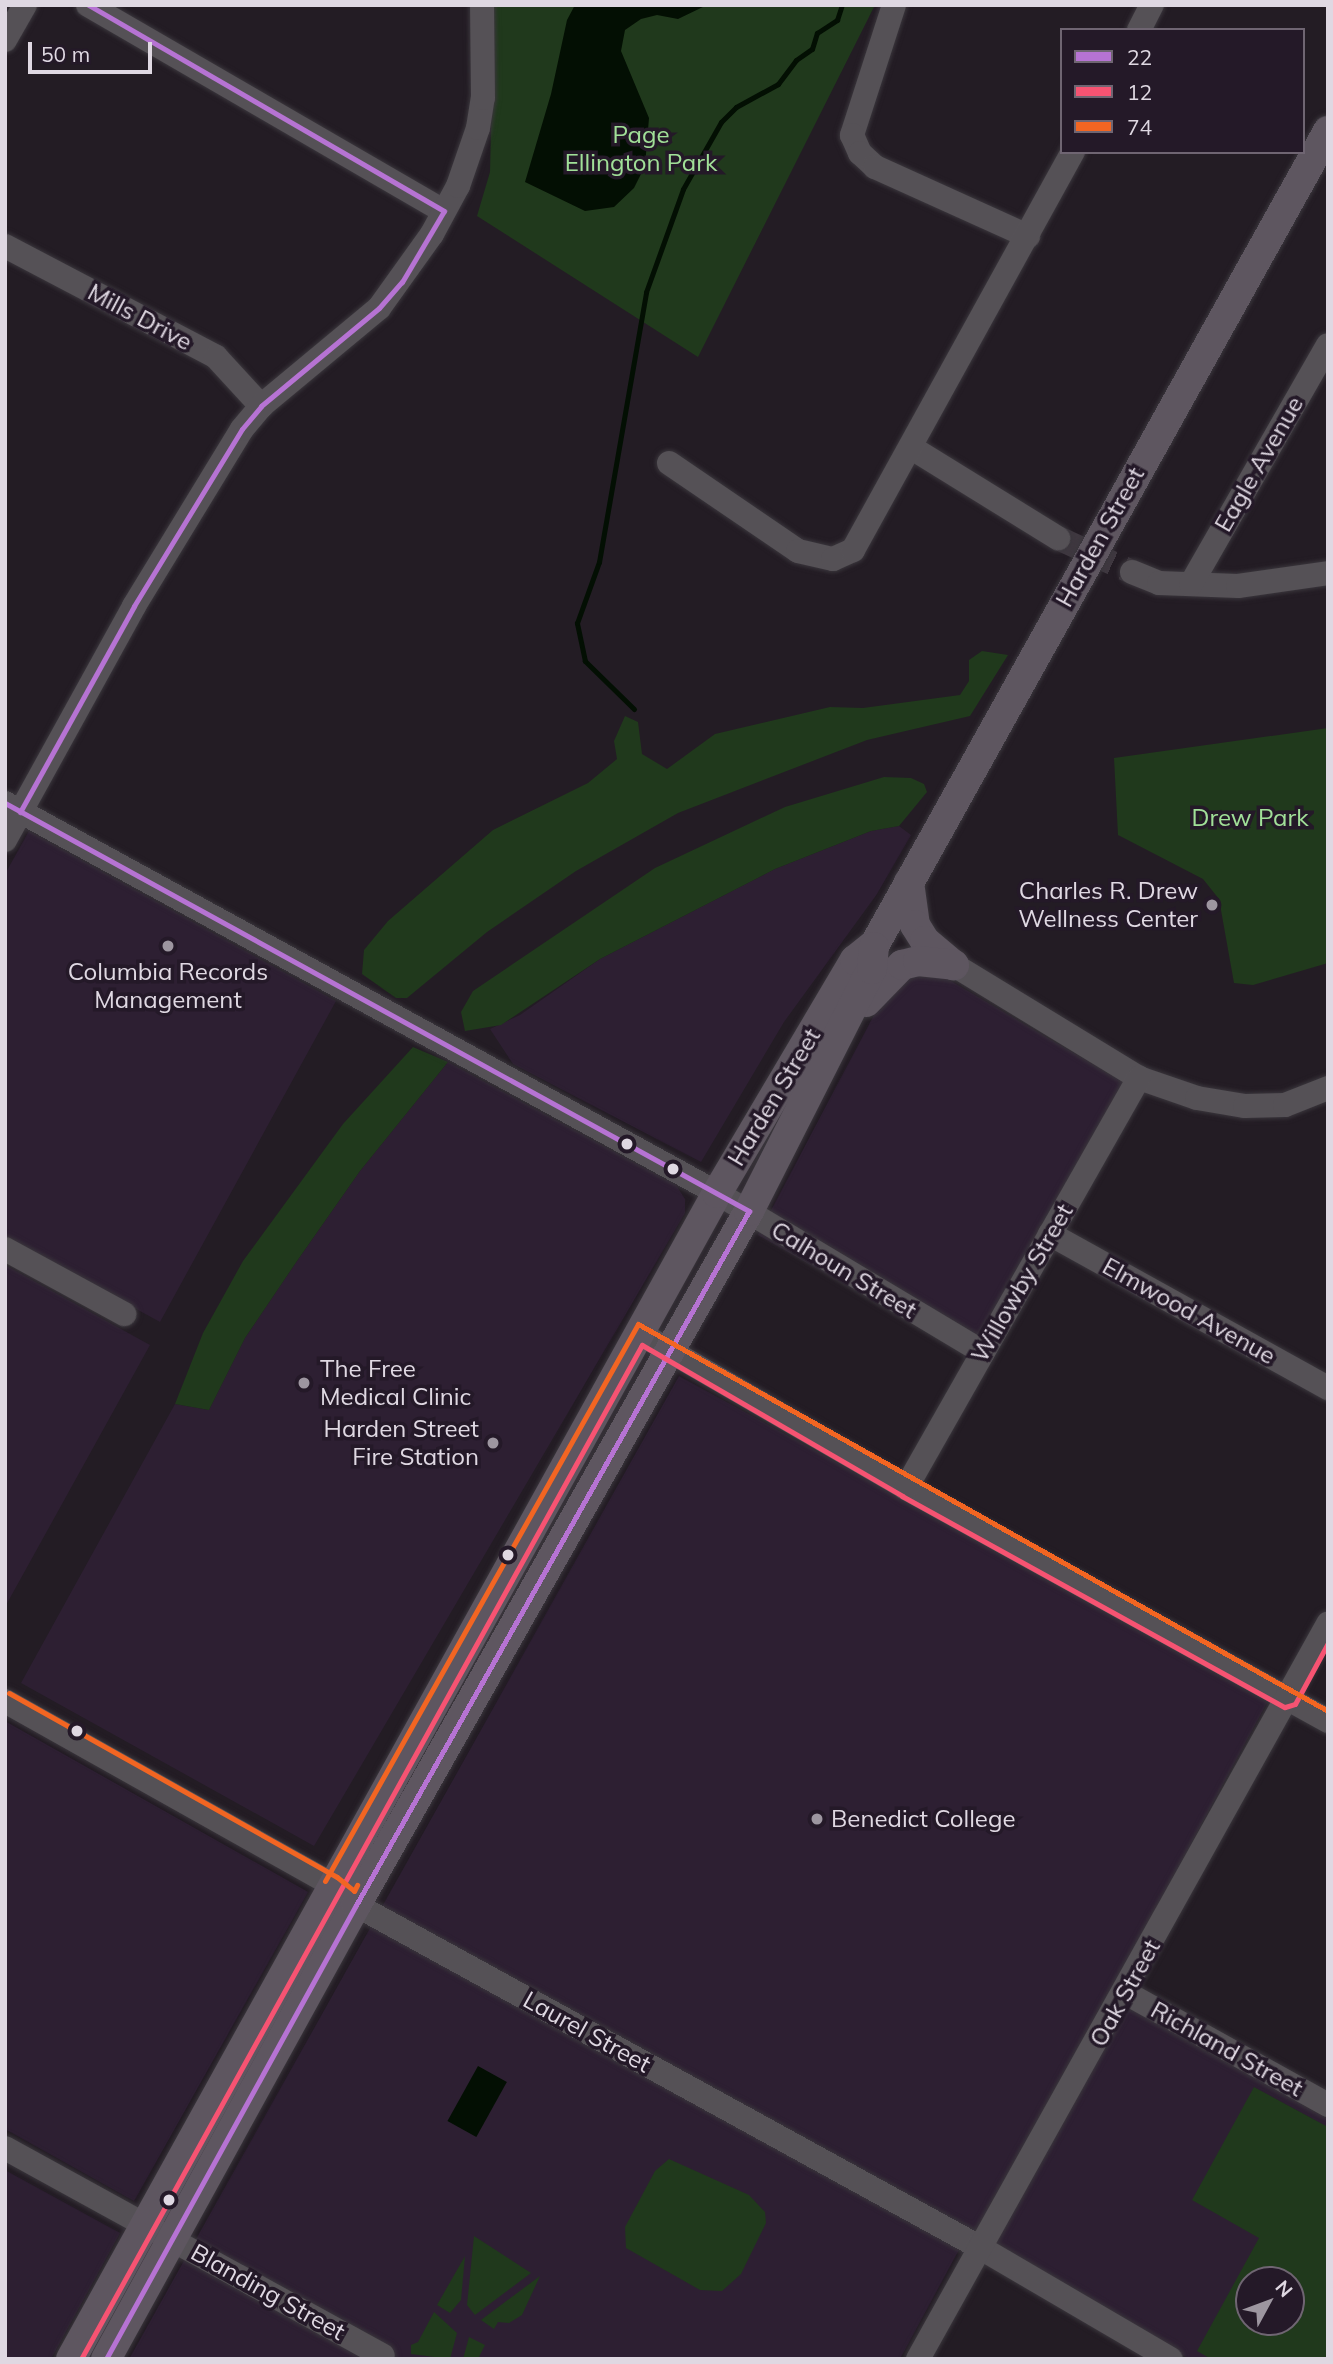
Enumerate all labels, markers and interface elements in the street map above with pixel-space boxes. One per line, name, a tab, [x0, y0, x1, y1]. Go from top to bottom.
scale bar	[32, 28, 156, 72]
legend	[1060, 28, 1305, 154]
text: 50 m	[41, 41, 90, 67]
text: 22	[1127, 44, 1152, 70]
text: 12	[1127, 79, 1152, 105]
text: 74	[1127, 114, 1152, 140]
park label: Page Ellington Park	[565, 121, 717, 177]
street label: Mills Drive	[83, 278, 197, 356]
street label: Eagle Avenue	[1209, 391, 1309, 537]
street label: Harden Street	[1050, 462, 1150, 612]
park label: Drew Park	[1191, 804, 1309, 832]
place label: Charles R. Drew Wellness Center	[1018, 877, 1198, 933]
marker: Charles R. Drew Wellness Center	[1204, 897, 1220, 913]
marker: Columbia Records Management	[160, 938, 176, 954]
place label: Columbia Records Management	[68, 958, 268, 1014]
street label: Harden Street	[722, 1023, 826, 1171]
unlabelled marker	[620, 1137, 634, 1151]
unlabelled marker	[666, 1162, 680, 1176]
street label: Willowby Street	[965, 1199, 1079, 1367]
street label: Calhoun Street	[766, 1215, 922, 1325]
street label: Elmwood Avenue	[1098, 1252, 1280, 1370]
place label: The Free Medical Clinic	[320, 1355, 471, 1411]
marker: The Free Medical Clinic	[294, 1373, 314, 1393]
place label: Harden Street Fire Station	[324, 1415, 479, 1471]
marker: Harden Street Fire Station	[485, 1435, 501, 1451]
unlabelled marker	[501, 1548, 515, 1562]
unlabelled marker	[70, 1724, 84, 1738]
place label: Benedict College	[831, 1805, 1015, 1833]
marker: Benedict College	[809, 1811, 825, 1827]
street label: Oak Street	[1084, 1934, 1166, 2052]
street label: Laurel Street	[518, 1985, 656, 2079]
street label: Richland Street	[1146, 1995, 1308, 2103]
unlabelled marker	[162, 2193, 176, 2207]
street label: Blanding Street	[186, 2238, 350, 2346]
north arrow	[1235, 2266, 1305, 2336]
text: N	[1271, 2275, 1298, 2302]

